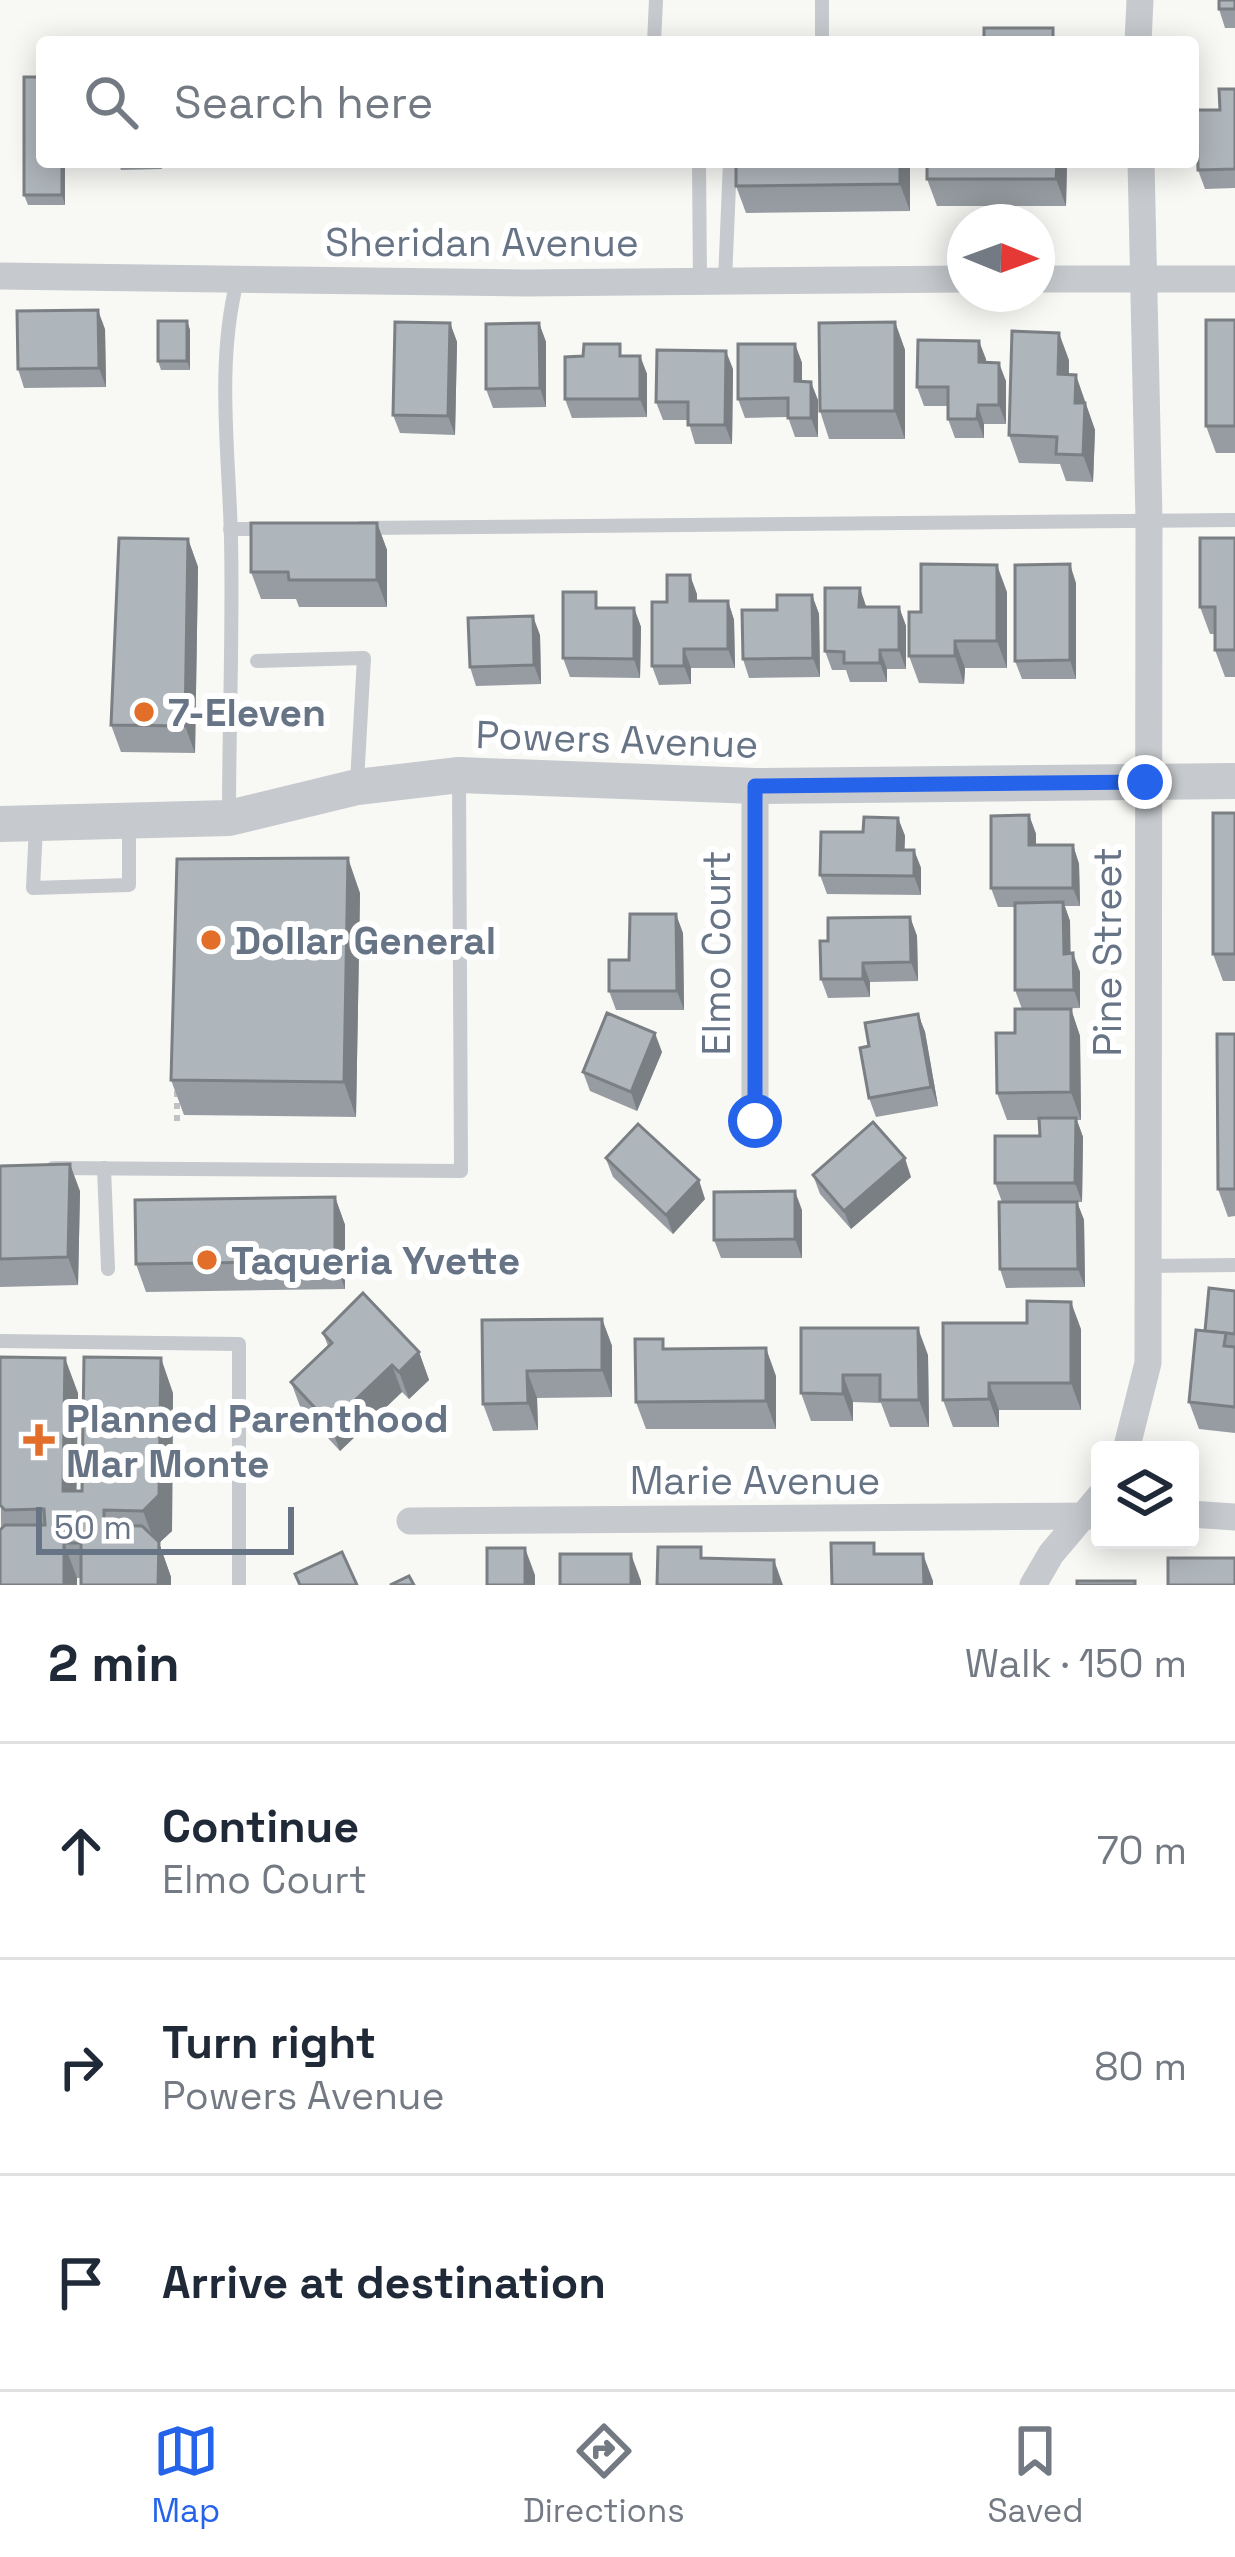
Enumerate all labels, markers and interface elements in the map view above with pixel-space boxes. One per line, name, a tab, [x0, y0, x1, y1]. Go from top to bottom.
search box	[36, 36, 1199, 168]
icon: search	[78, 69, 144, 135]
text: Search here	[174, 74, 433, 131]
north arrow	[947, 204, 1055, 312]
street label: Sheridan Avenue	[325, 218, 639, 267]
place label: 7-Eleven	[168, 688, 326, 737]
marker: 7-Eleven	[131, 699, 157, 725]
street label: Powers Avenue	[475, 710, 759, 769]
route end	[1118, 755, 1172, 809]
street label: Pine Street	[1083, 847, 1132, 1057]
street label: Elmo Court	[692, 851, 741, 1055]
place label: Dollar General	[235, 916, 496, 965]
marker: Dollar General	[198, 927, 224, 953]
route start	[728, 1094, 782, 1148]
place label: Taqueria Yvette	[231, 1236, 520, 1285]
marker: Taqueria Yvette	[194, 1247, 220, 1273]
place label: Planned Parenthood Mar Monte	[66, 1394, 449, 1488]
marker: Planned Parenthood Mar Monte	[23, 1424, 55, 1456]
map controls	[1091, 1441, 1199, 1549]
button: layers	[1091, 1441, 1199, 1549]
street label: Marie Avenue	[630, 1456, 880, 1505]
scale bar	[36, 1501, 294, 1554]
text: 50 m	[54, 1507, 132, 1549]
text: 2 min	[48, 1631, 180, 1696]
text: Walk · 150 m	[965, 1639, 1187, 1688]
text: Continue	[162, 1798, 359, 1855]
icon: ahead	[48, 1818, 114, 1884]
text: 70 m	[1097, 1826, 1187, 1875]
text: Elmo Court	[162, 1855, 367, 1904]
text: Turn right	[162, 2014, 376, 2071]
icon: right	[48, 2034, 114, 2100]
text: 80 m	[1094, 2042, 1187, 2091]
text: Powers Avenue	[162, 2071, 445, 2120]
icon: arrive	[48, 2250, 114, 2316]
text: Arrive at destination	[162, 2254, 606, 2311]
tab: Map	[151, 2418, 220, 2532]
tab: Directions	[523, 2418, 685, 2532]
tab: Saved	[987, 2418, 1084, 2532]

